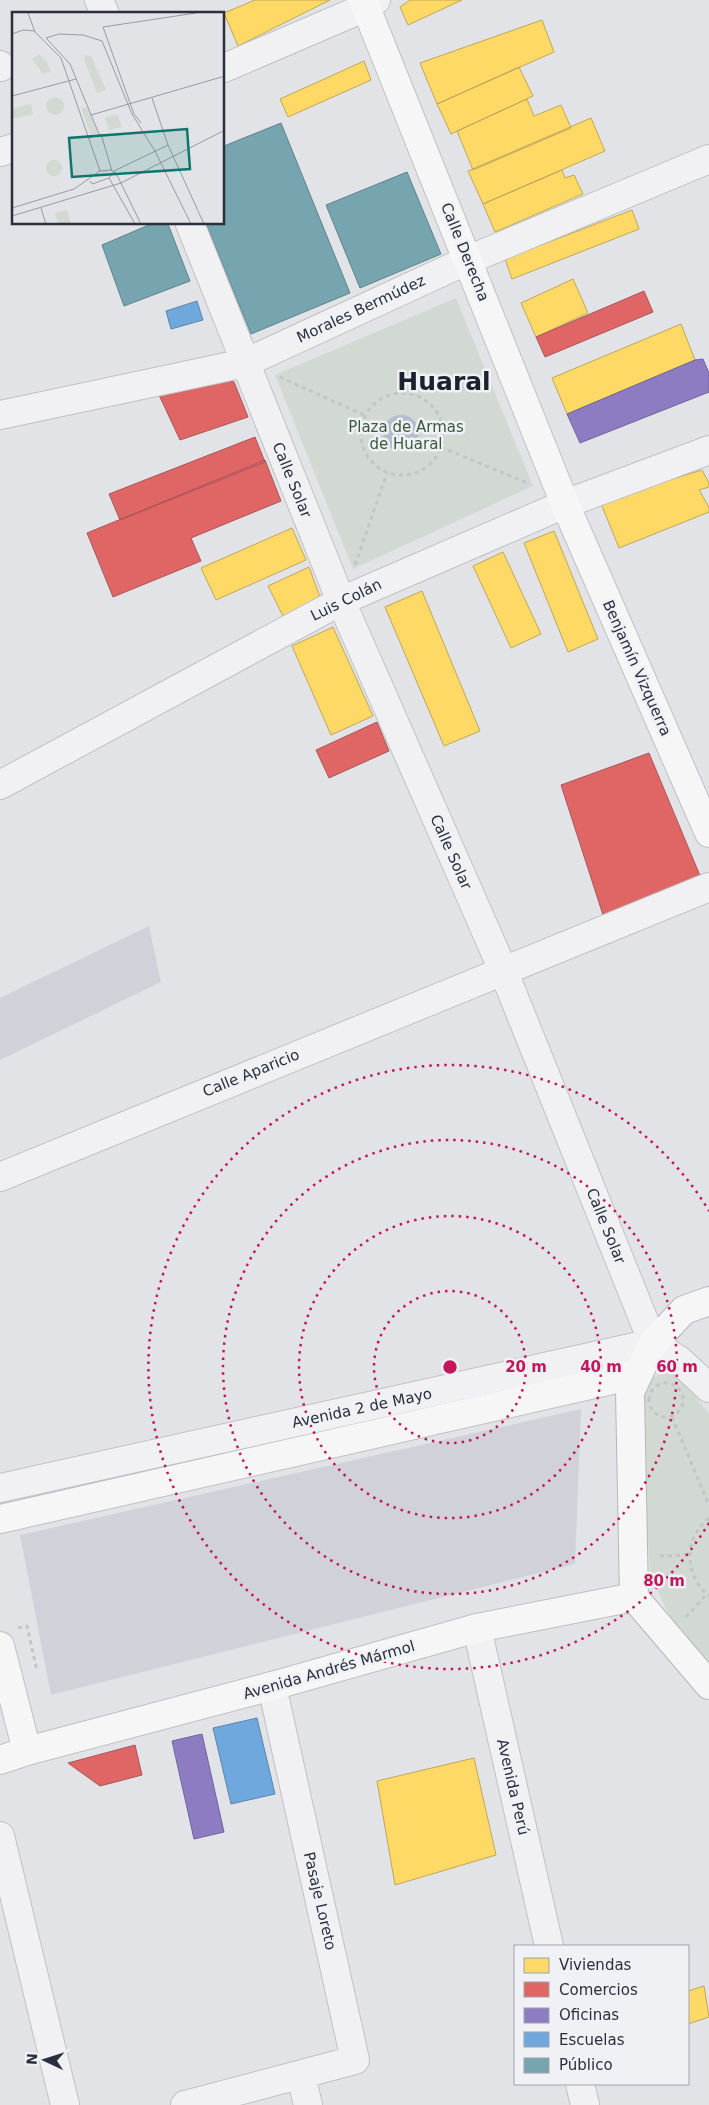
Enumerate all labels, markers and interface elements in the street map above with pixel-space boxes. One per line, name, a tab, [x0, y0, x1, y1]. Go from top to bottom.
inset map	[12, 12, 225, 225]
street label: Calle Derecha	[437, 200, 493, 304]
street label: Morales Bermúdez	[294, 271, 428, 347]
district label: Huaral	[397, 367, 491, 396]
park label: Plaza de Armas de Huaral	[348, 418, 464, 453]
street label: Calle Solar	[269, 439, 316, 521]
street label: Luis Colán	[308, 575, 384, 625]
street label: Benjamín Vizquerra	[599, 597, 675, 739]
street label: Calle Solar	[426, 812, 476, 893]
street label: Calle Aparicio	[200, 1045, 302, 1101]
street label: Calle Solar	[583, 1185, 630, 1267]
centre of rings	[441, 1358, 459, 1376]
text: 20 m	[505, 1358, 547, 1376]
text: 40 m	[580, 1358, 622, 1376]
text: 60 m	[656, 1358, 698, 1376]
street label: Avenida 2 de Mayo	[290, 1384, 434, 1432]
text: 80 m	[643, 1572, 685, 1590]
street label: Avenida Andrés Mármol	[241, 1637, 417, 1703]
street label: Avenida Perú	[493, 1737, 533, 1837]
street label: Pasaje Loreto	[300, 1850, 340, 1952]
legend	[514, 1945, 689, 2085]
text: Viviendas	[559, 1956, 632, 1974]
text: Comercios	[559, 1981, 638, 1999]
text: Oficinas	[559, 2006, 619, 2024]
text: Escuelas	[559, 2031, 625, 2049]
north arrow	[20, 2035, 70, 2085]
text: N	[24, 2053, 40, 2065]
text: Público	[559, 2056, 613, 2074]

